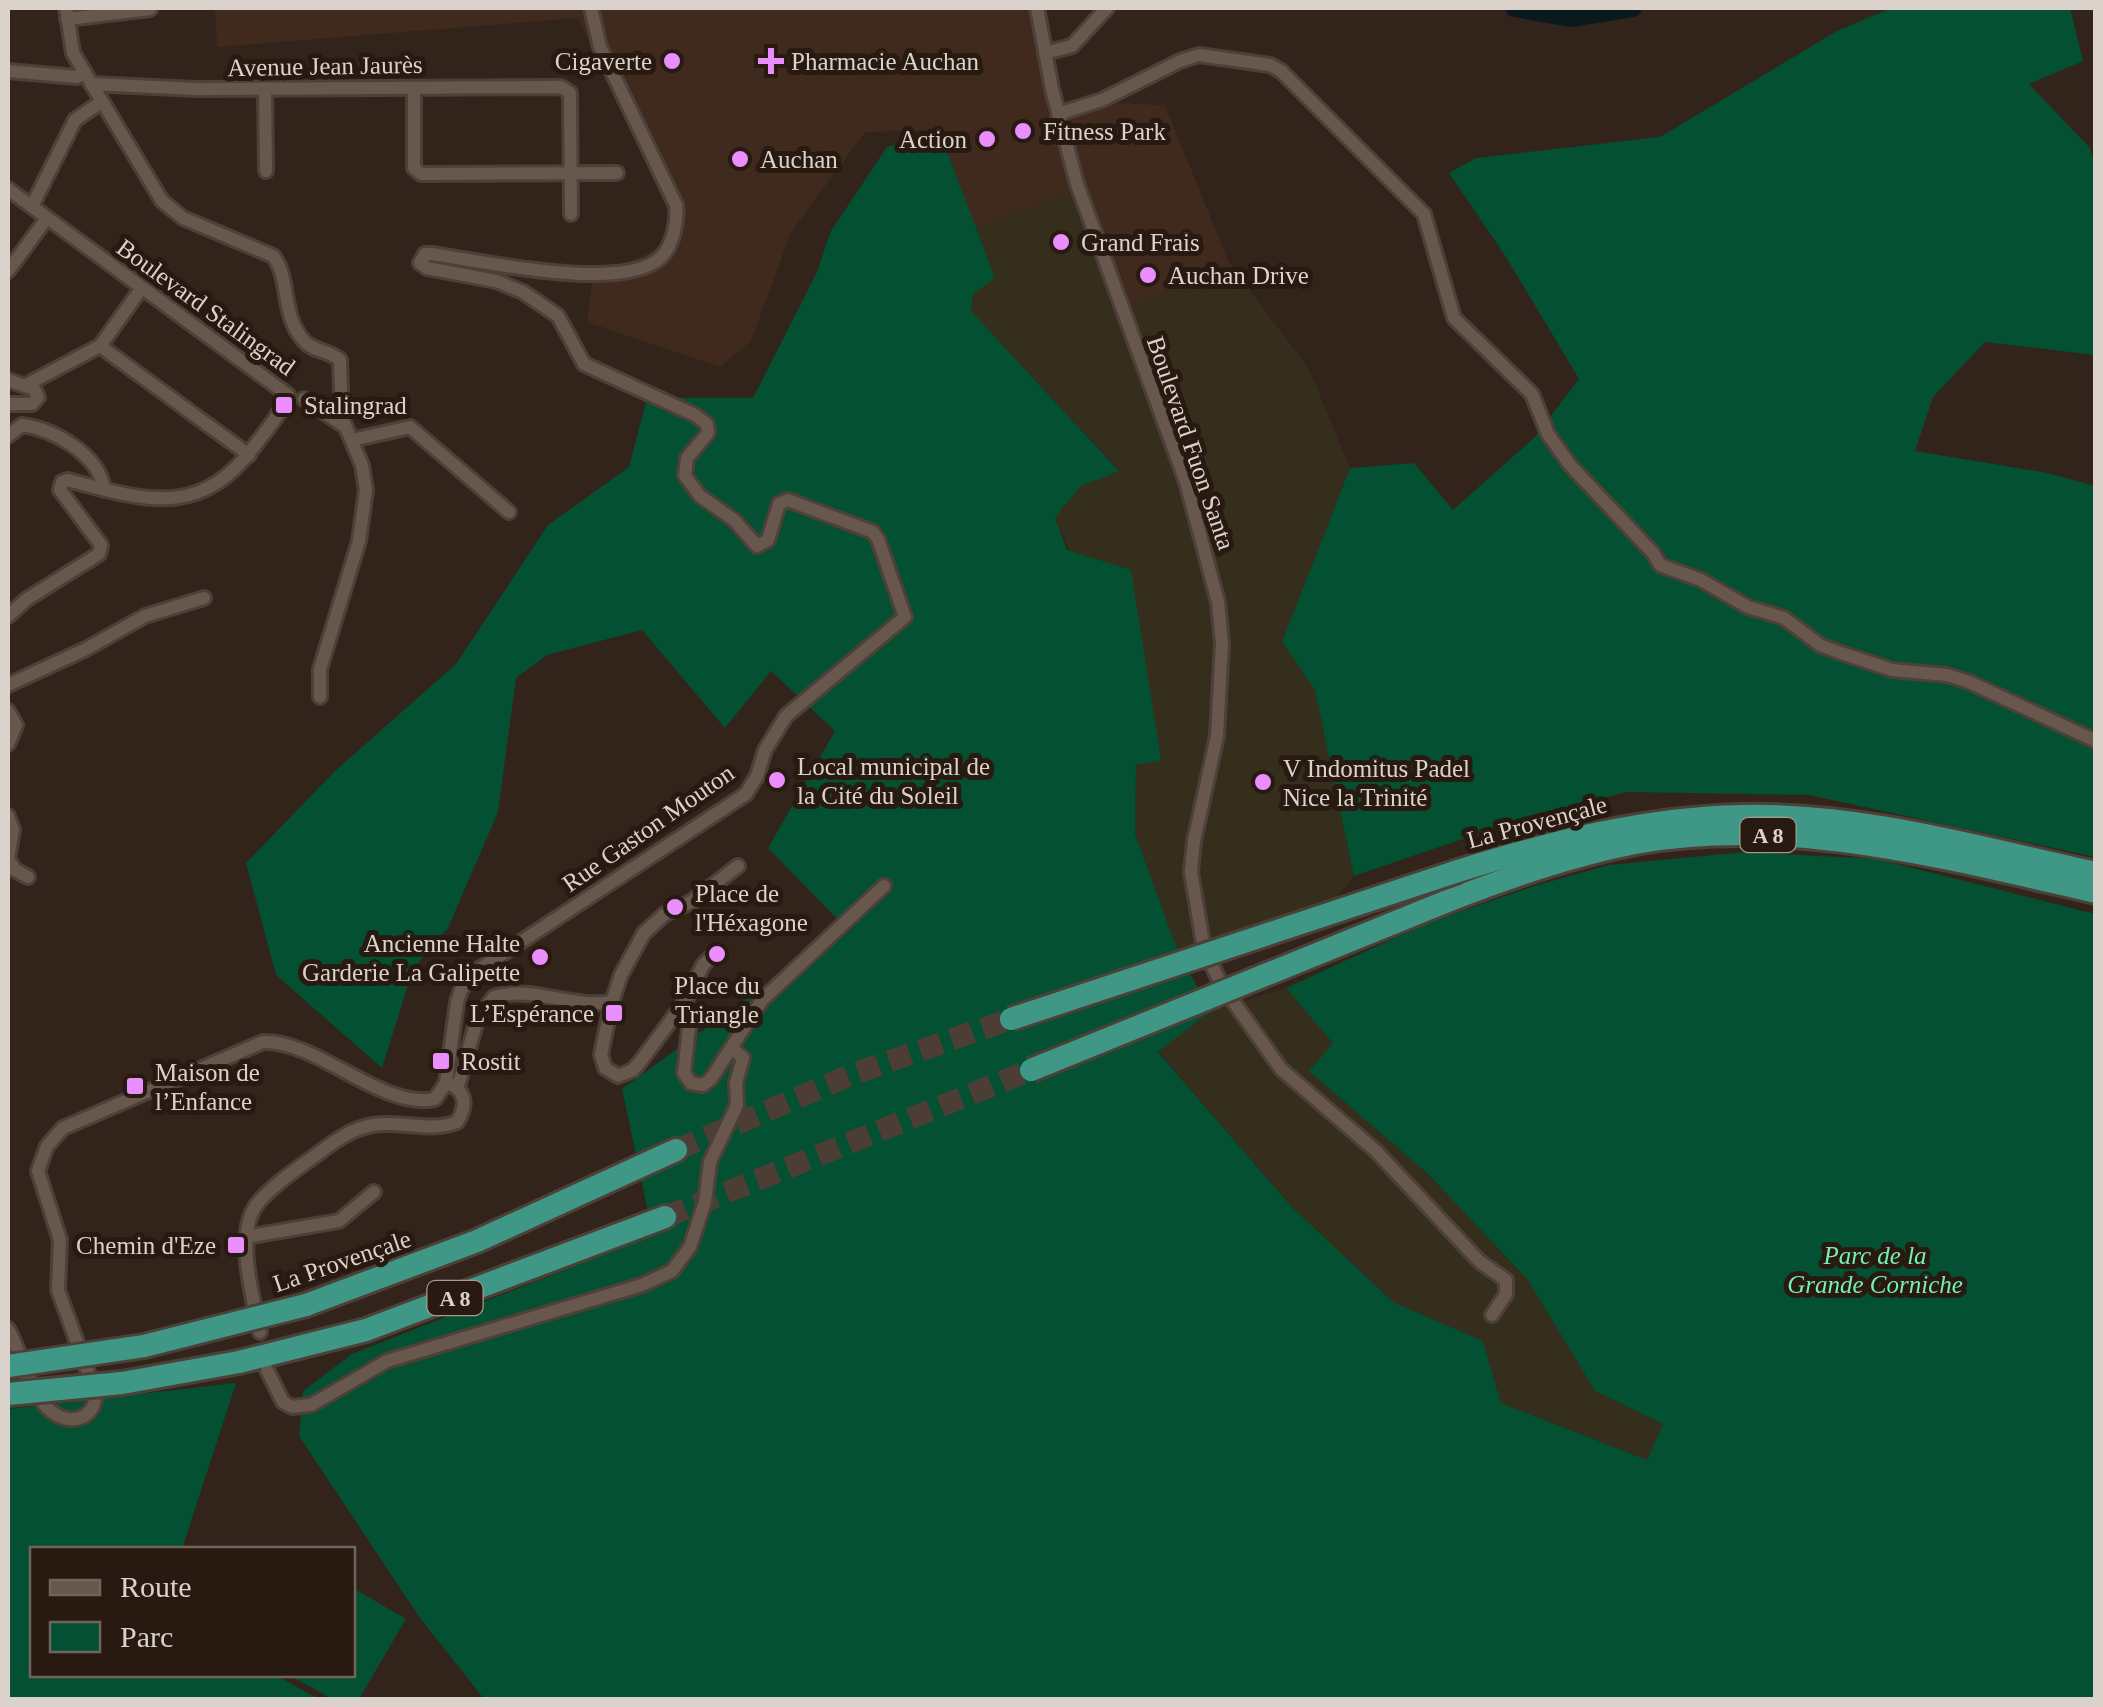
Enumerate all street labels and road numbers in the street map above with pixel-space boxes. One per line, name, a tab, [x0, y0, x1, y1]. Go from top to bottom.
street label: Avenue Jean Jaurès	[227, 51, 423, 81]
street label: Boulevard Stalingrad	[112, 233, 301, 381]
street label: Boulevard Fuon Santa	[1142, 333, 1240, 553]
street label: Rue Gaston Mouton	[557, 759, 739, 897]
street label: La Provençale	[1464, 790, 1610, 854]
road number: A 8	[1740, 818, 1796, 852]
street label: La Provençale	[270, 1225, 414, 1297]
road number: A 8	[428, 1281, 482, 1315]

